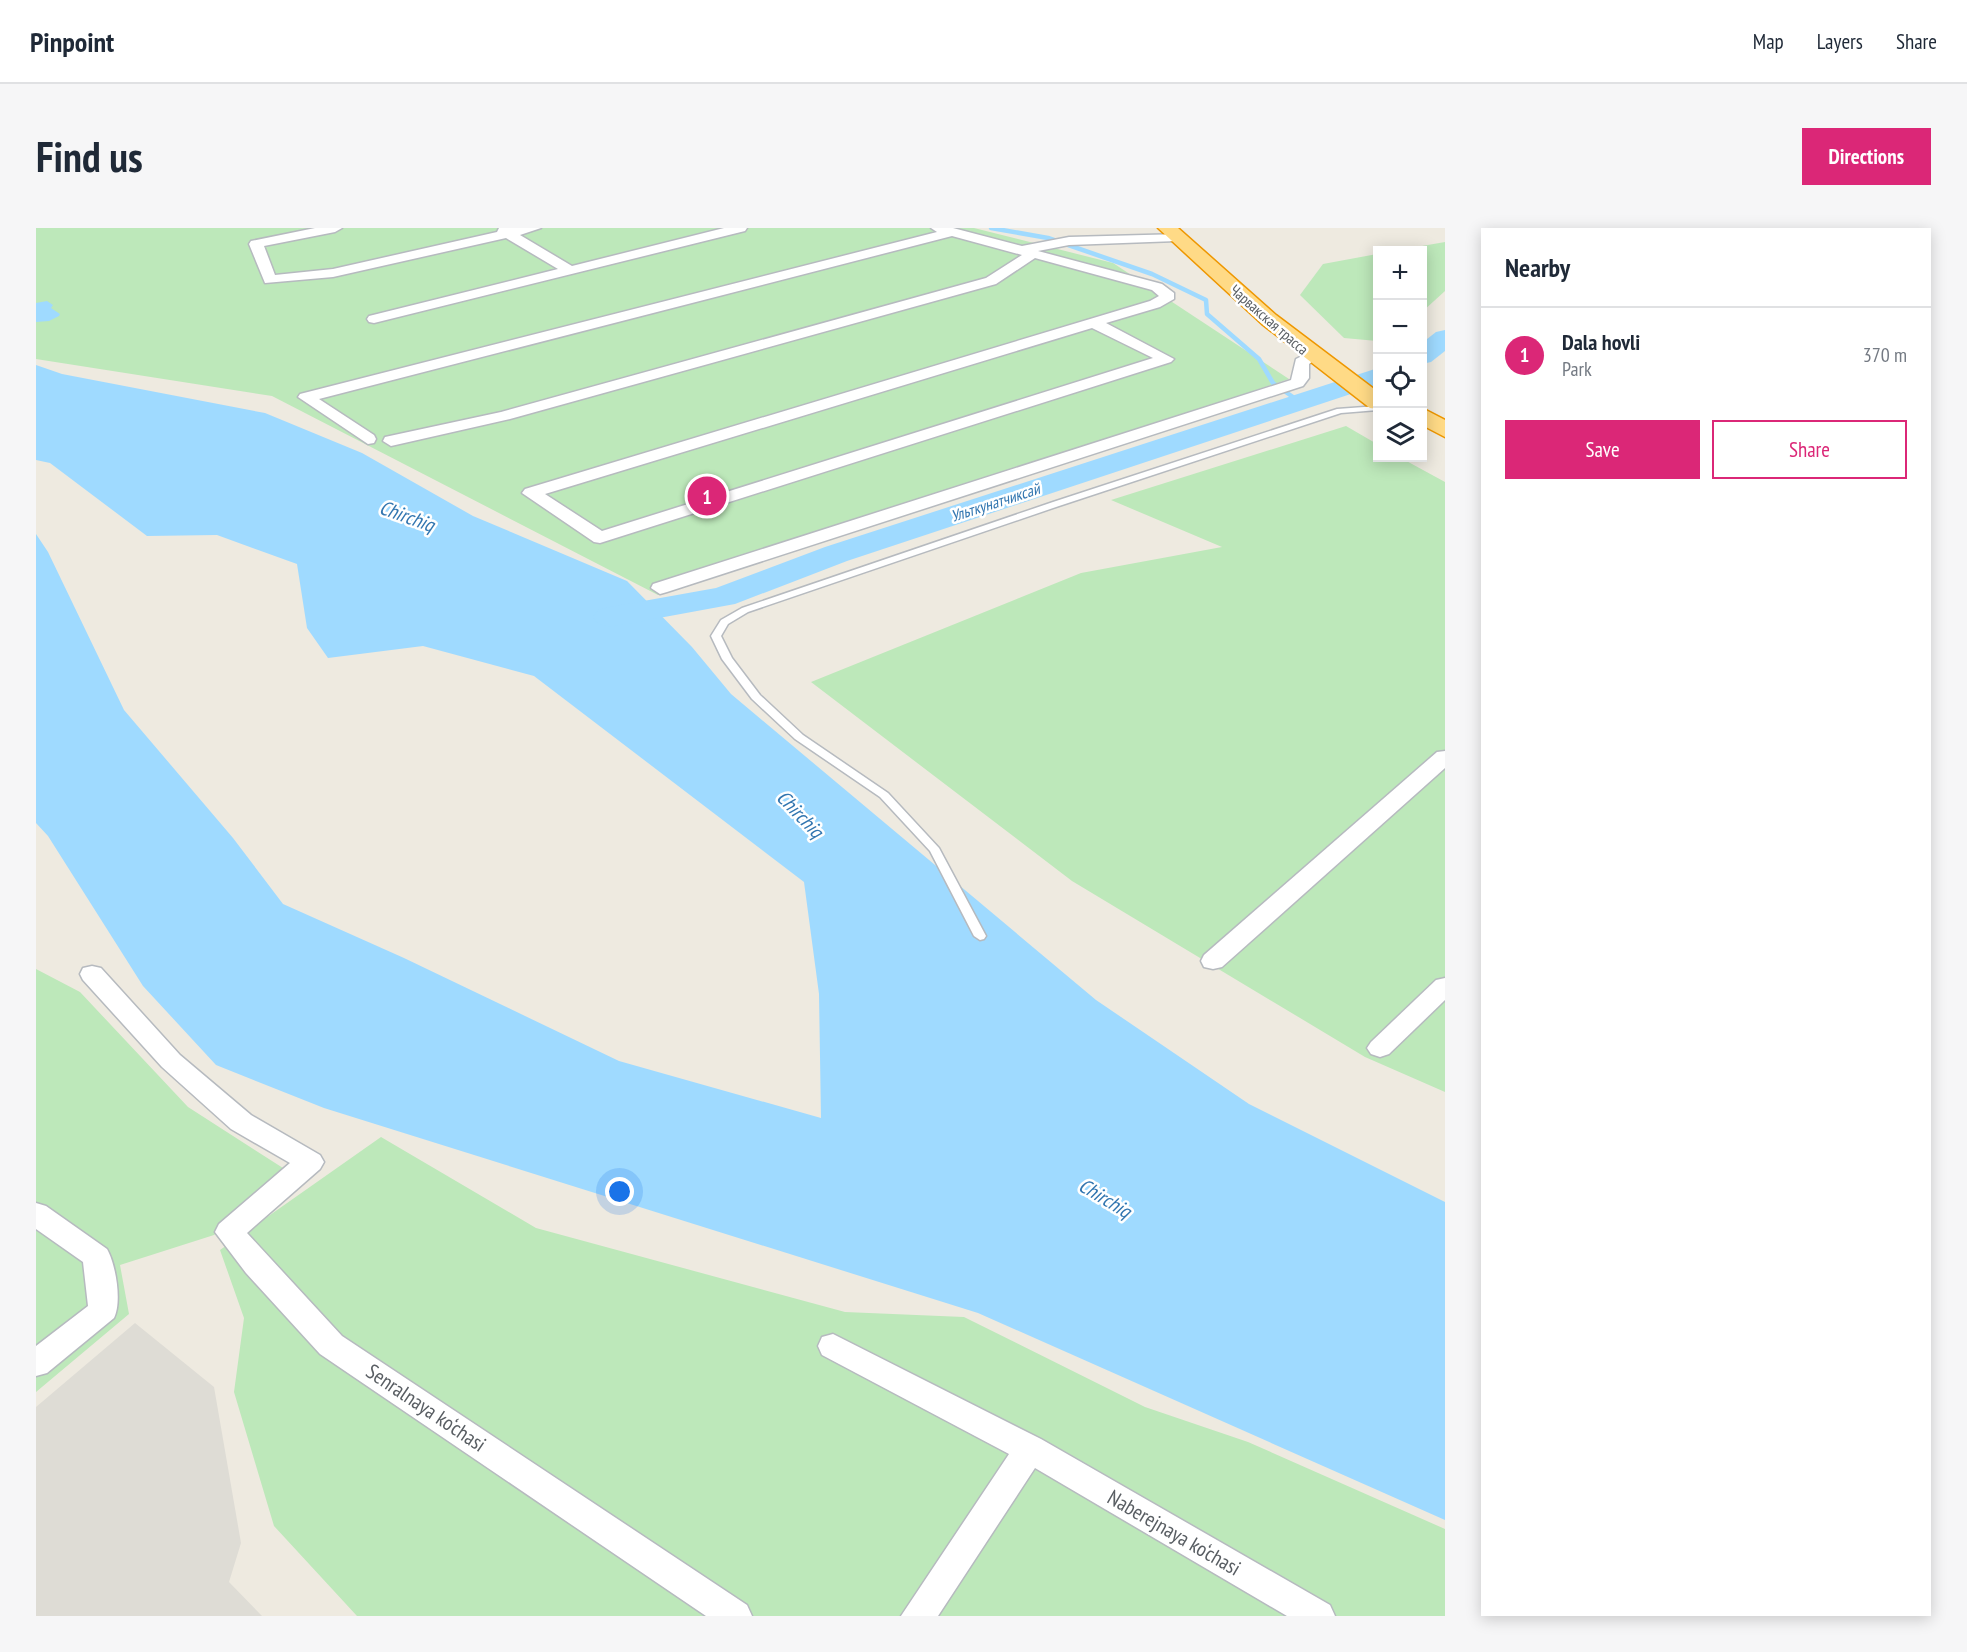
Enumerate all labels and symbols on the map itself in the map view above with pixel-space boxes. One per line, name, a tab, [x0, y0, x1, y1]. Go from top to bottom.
street label: Чарвакская трасса	[1226, 280, 1312, 359]
pin: 1	[688, 474, 726, 518]
water label: Ульткунатчиксай	[948, 478, 1044, 526]
water label: Chirchiq	[376, 494, 439, 538]
water label: Chirchiq	[771, 785, 830, 844]
water label: Chirchiq	[1074, 1172, 1137, 1224]
your location	[605, 1177, 634, 1206]
street label: Senralnaya ko‘chasi	[361, 1358, 491, 1458]
street label: Naberejnaya ko‘chasi	[1103, 1484, 1246, 1582]

